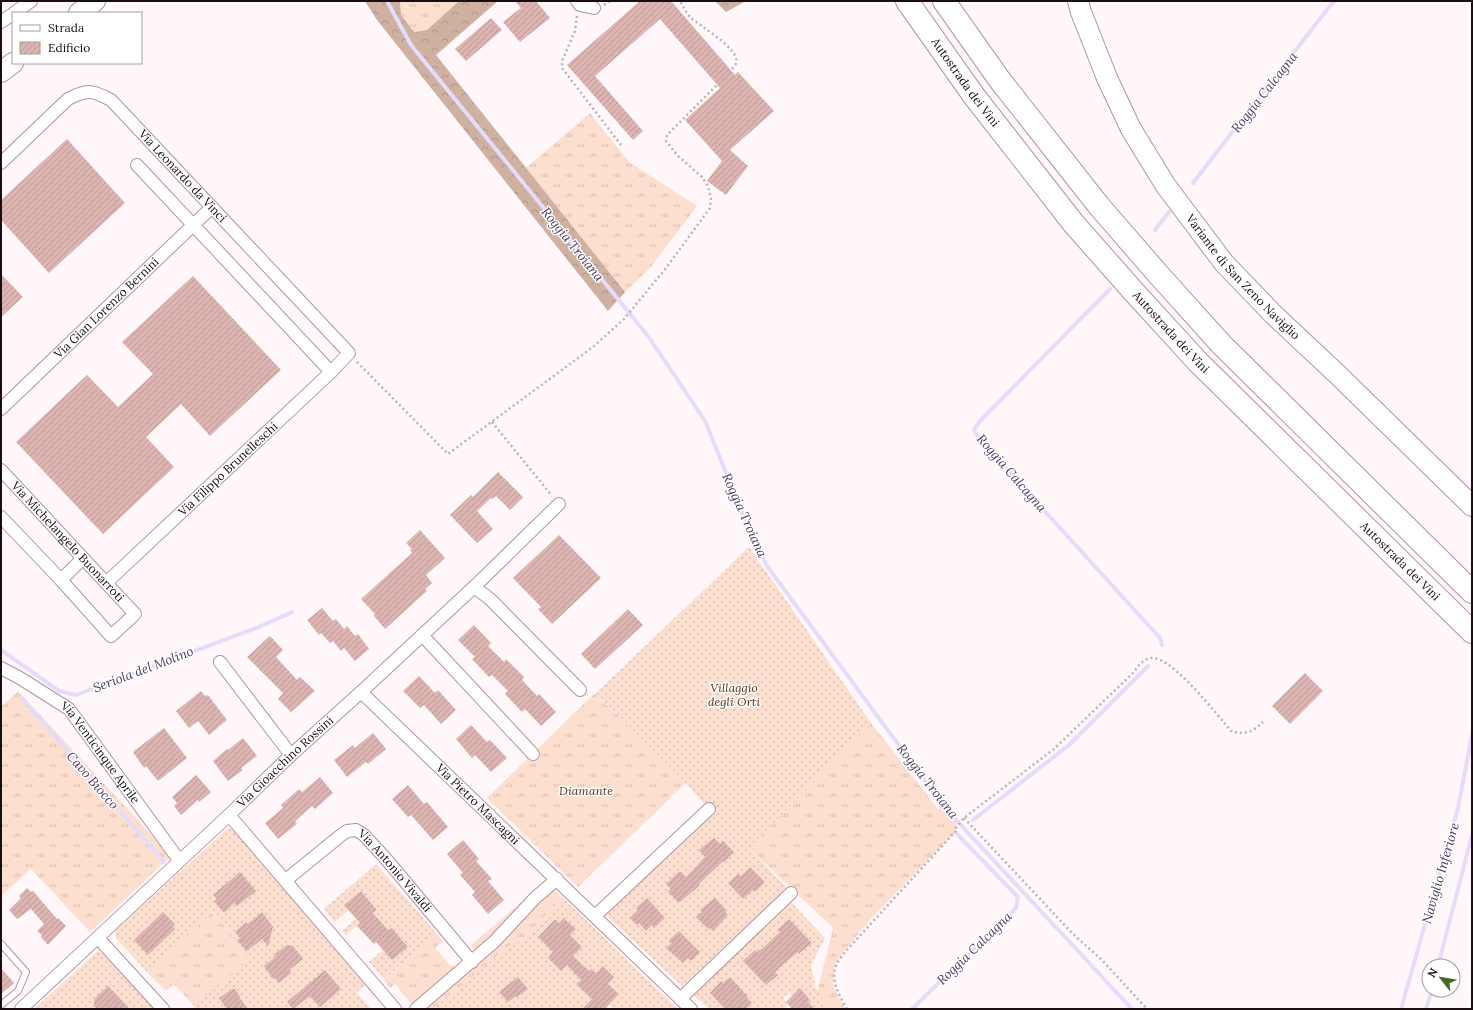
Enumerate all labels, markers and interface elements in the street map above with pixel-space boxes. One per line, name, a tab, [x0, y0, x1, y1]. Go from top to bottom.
legend	[12, 12, 142, 64]
text: Strada	[48, 20, 84, 35]
street label: Autostrada dei Vini	[928, 34, 1003, 129]
text: Edificio	[48, 40, 90, 55]
water label: Roggia Calcagna	[1228, 48, 1302, 136]
street label: Via Leonardo da Vinci	[135, 126, 230, 225]
water label: Roggia Troiana	[538, 204, 608, 285]
street label: Variante di San Zeno Naviglio	[1182, 210, 1303, 342]
street label: Via Gian Lorenzo Bernini	[50, 254, 162, 362]
street label: Autostrada dei Vini	[1129, 287, 1213, 376]
street label: Via Filippo Brunelleschi	[174, 419, 280, 519]
water label: Roggia Calcagna	[973, 431, 1051, 517]
water label: Roggia Troiana	[718, 470, 771, 561]
street label: Via Michelangelo Buonarroti	[8, 477, 128, 605]
street label: Autostrada dei Vini	[1357, 517, 1444, 604]
water label: Seriola del Molino	[90, 642, 196, 696]
park label: Villaggio degli Orti	[708, 680, 760, 709]
street label: Via Venticinque Aprile	[58, 697, 144, 807]
street label: Via Gioacchino Rossini	[233, 713, 336, 811]
water label: Roggia Troiana	[893, 740, 963, 823]
water label: Cavo Biocco	[63, 748, 123, 813]
street label: Via Pietro Mascagni	[433, 760, 523, 847]
park label: Diamante	[559, 783, 613, 798]
water label: Naviglio Inferiore	[1418, 821, 1463, 926]
street label: Via Antonio Vivaldi	[355, 825, 435, 915]
water label: Roggia Calcagna	[933, 908, 1016, 988]
north arrow	[1421, 958, 1461, 998]
text: N	[1424, 965, 1441, 980]

